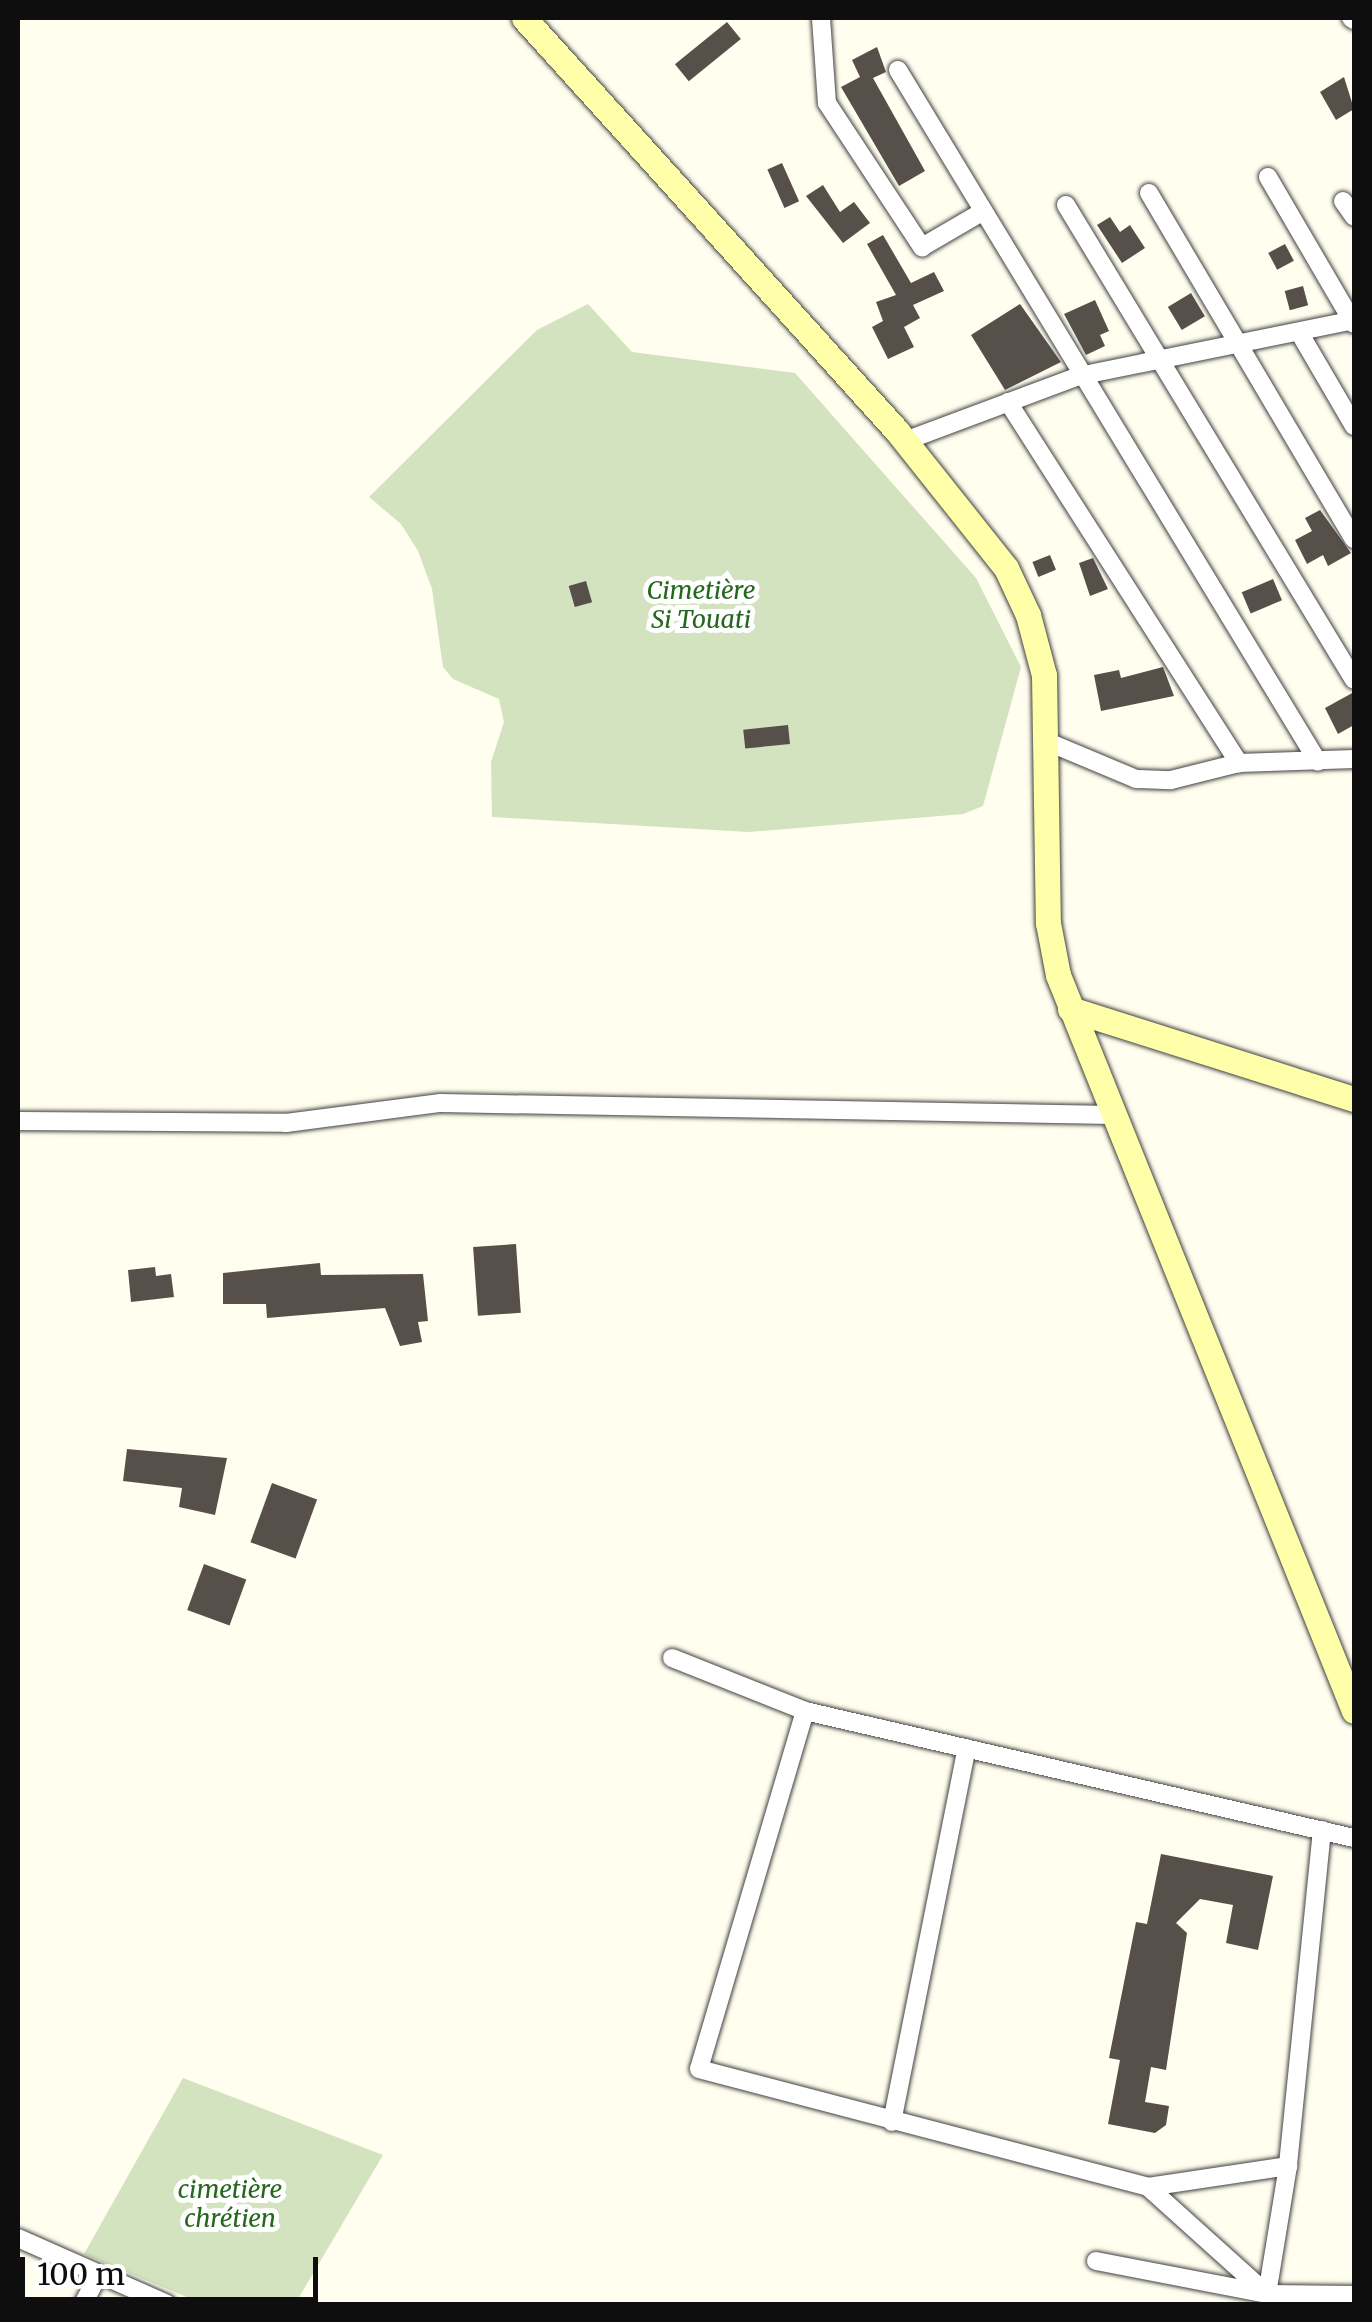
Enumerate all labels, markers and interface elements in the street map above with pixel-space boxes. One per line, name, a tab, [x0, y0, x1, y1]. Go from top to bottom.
park label: Cimetière Si Touati	[647, 576, 755, 635]
park label: cimetière chrétien	[178, 2175, 282, 2234]
scale bar	[25, 2237, 322, 2299]
text: 100 m	[37, 2255, 125, 2293]

